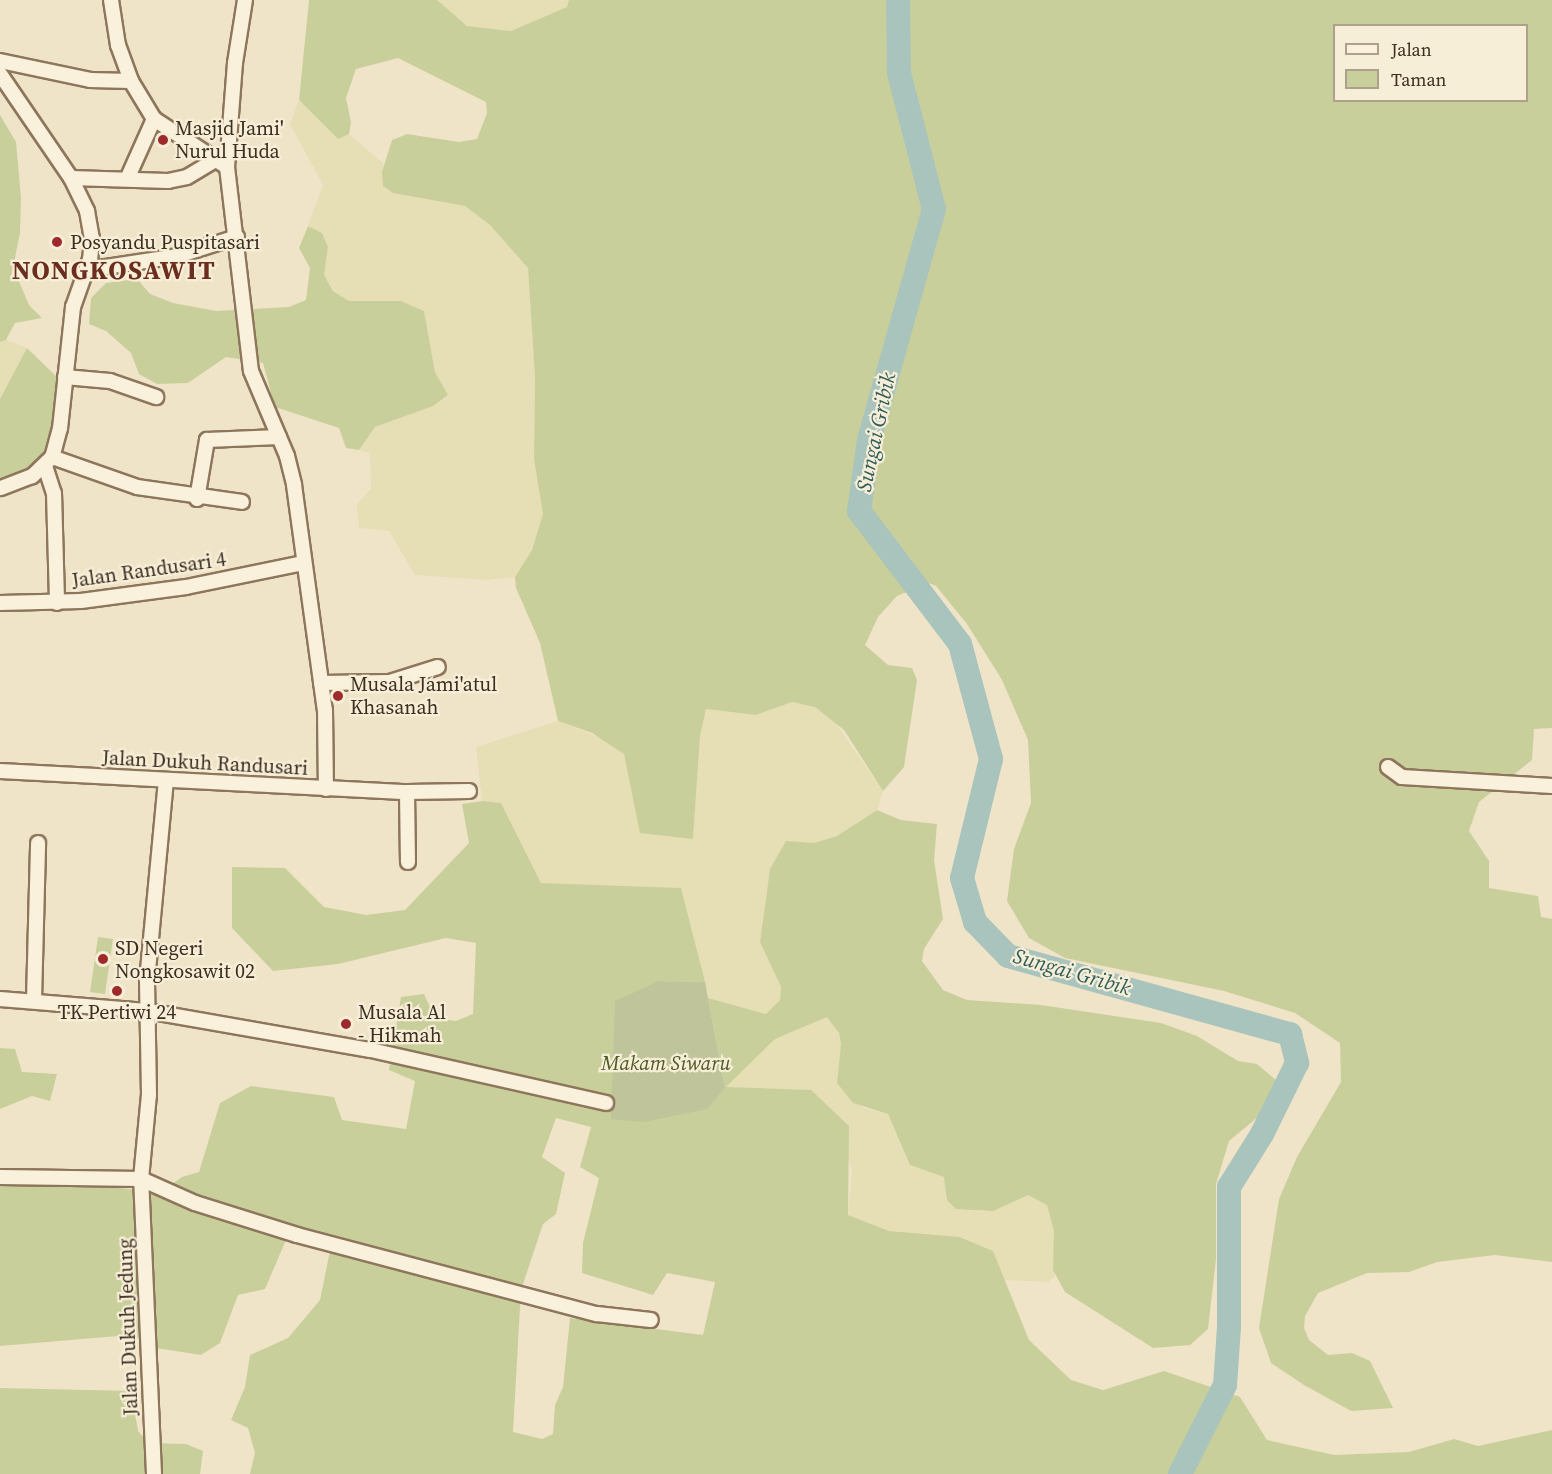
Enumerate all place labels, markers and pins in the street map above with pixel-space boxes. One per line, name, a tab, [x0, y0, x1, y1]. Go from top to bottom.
place label: Masjid Jami' Nurul Huda	[175, 116, 284, 163]
marker: Masjid Jami' Nurul Huda	[156, 133, 170, 147]
place label: Posyandu Puspitasari	[70, 230, 260, 254]
marker: Posyandu Puspitasari	[48, 233, 66, 251]
place label: Musala Jami'atul Khasanah	[350, 672, 497, 719]
marker: Musala Jami'atul Khasanah	[331, 689, 345, 703]
place label: SD Negeri Nongkosawit 02	[115, 936, 255, 983]
marker: SD Negeri Nongkosawit 02	[96, 952, 110, 966]
marker: TK Pertiwi 24	[110, 984, 124, 998]
place label: TK Pertiwi 24	[58, 1000, 176, 1024]
place label: Musala Al - Hikmah	[358, 1000, 446, 1047]
marker: Musala Al - Hikmah	[339, 1017, 353, 1031]

